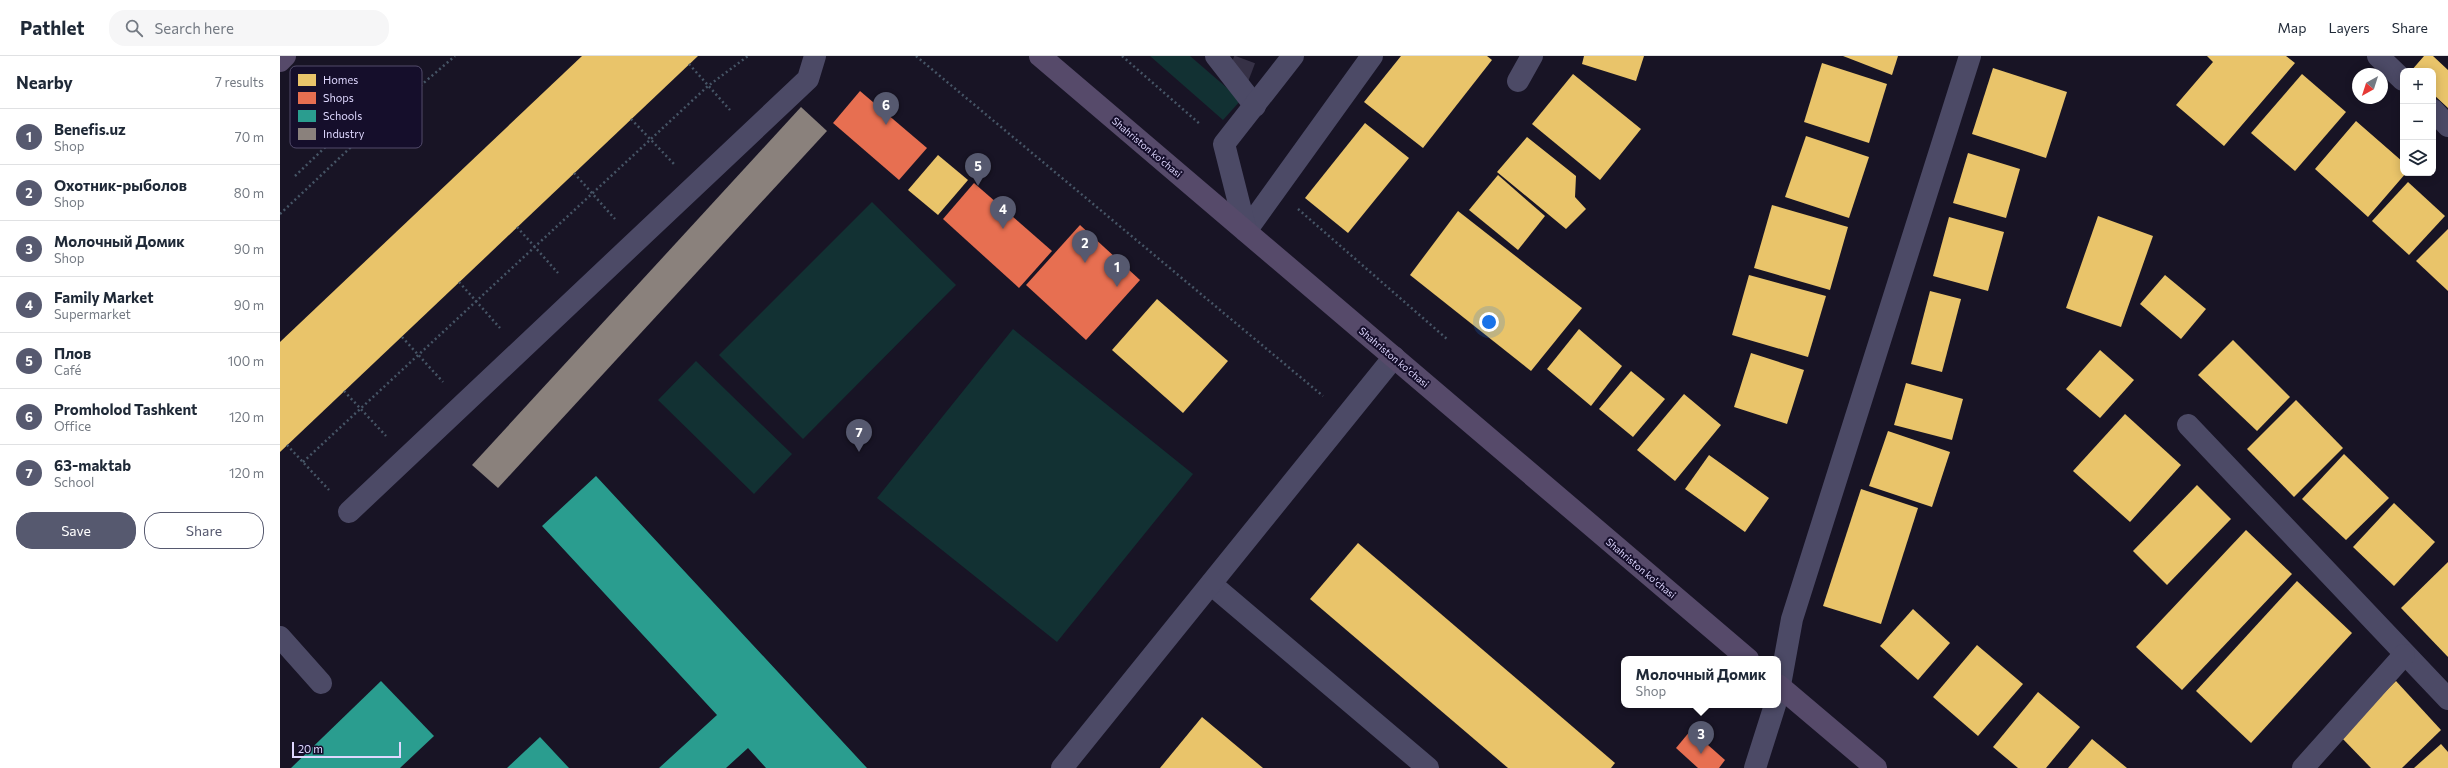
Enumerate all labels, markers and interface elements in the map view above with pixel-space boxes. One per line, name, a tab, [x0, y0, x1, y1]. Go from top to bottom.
search box	[109, 10, 389, 46]
text: Pathlet	[20, 16, 85, 39]
icon: search	[123, 17, 145, 39]
text: Search here	[155, 19, 234, 37]
text: Map	[2278, 19, 2306, 36]
text: Layers	[2328, 19, 2370, 36]
text: Share	[2392, 19, 2428, 36]
legend	[290, 66, 422, 148]
north arrow	[2352, 68, 2388, 104]
map controls	[2400, 68, 2436, 176]
button: +	[2400, 68, 2436, 104]
text: Nearby	[16, 72, 73, 93]
text: Homes	[323, 73, 358, 86]
text: 7 results	[215, 74, 264, 90]
text: Shops	[323, 91, 354, 104]
pin: 6	[873, 92, 899, 125]
button: −	[2400, 104, 2436, 140]
text: Schools	[323, 109, 362, 122]
street label: Shahriston ko'chasi	[1110, 114, 1184, 180]
text: Benefis.uz	[54, 120, 126, 138]
text: Industry	[323, 127, 365, 140]
text: 1	[26, 129, 32, 145]
text: 70 m	[235, 129, 264, 145]
text: Shop	[54, 138, 85, 154]
button: layers	[2400, 140, 2436, 176]
pin: 5	[965, 153, 991, 186]
text: Охотник-рыболов	[54, 176, 187, 194]
text: 2	[25, 185, 33, 201]
text: 80 m	[234, 185, 264, 201]
text: Shop	[54, 194, 85, 210]
pin: 4	[990, 196, 1016, 229]
pin: 2	[1072, 230, 1098, 263]
text: Молочный Домик	[54, 232, 185, 250]
text: 3	[25, 241, 33, 257]
text: 90 m	[234, 241, 264, 257]
text: Shop	[54, 250, 85, 266]
pin: 1	[1104, 254, 1130, 287]
text: Family Market	[54, 288, 154, 306]
text: 4	[25, 297, 33, 313]
text: 90 m	[234, 297, 264, 313]
text: Supermarket	[54, 306, 131, 322]
your location	[1479, 312, 1499, 332]
street label: Shahriston ko'chasi	[1357, 324, 1431, 390]
text: Плов	[54, 344, 91, 362]
text: 5	[25, 353, 33, 369]
text: 100 m	[228, 353, 264, 369]
text: Café	[54, 362, 81, 378]
text: Promholod Tashkent	[54, 400, 197, 418]
text: 6	[25, 409, 33, 425]
text: 120 m	[229, 409, 264, 425]
text: Office	[54, 418, 91, 434]
pin: 7	[846, 419, 872, 452]
text: 63-maktab	[54, 456, 131, 474]
text: 7	[25, 465, 33, 481]
text: 120 m	[229, 465, 264, 481]
text: School	[54, 474, 94, 490]
button: Save	[16, 512, 136, 549]
button: Share	[144, 512, 264, 549]
street label: Shahriston ko'chasi	[1604, 535, 1678, 601]
popup	[1621, 656, 1781, 708]
text: Молочный Домик	[1636, 665, 1766, 683]
text: Shop	[1636, 683, 1666, 699]
pin: 3	[1688, 721, 1714, 754]
scale bar	[292, 740, 401, 759]
text: 20 m	[298, 742, 323, 755]

